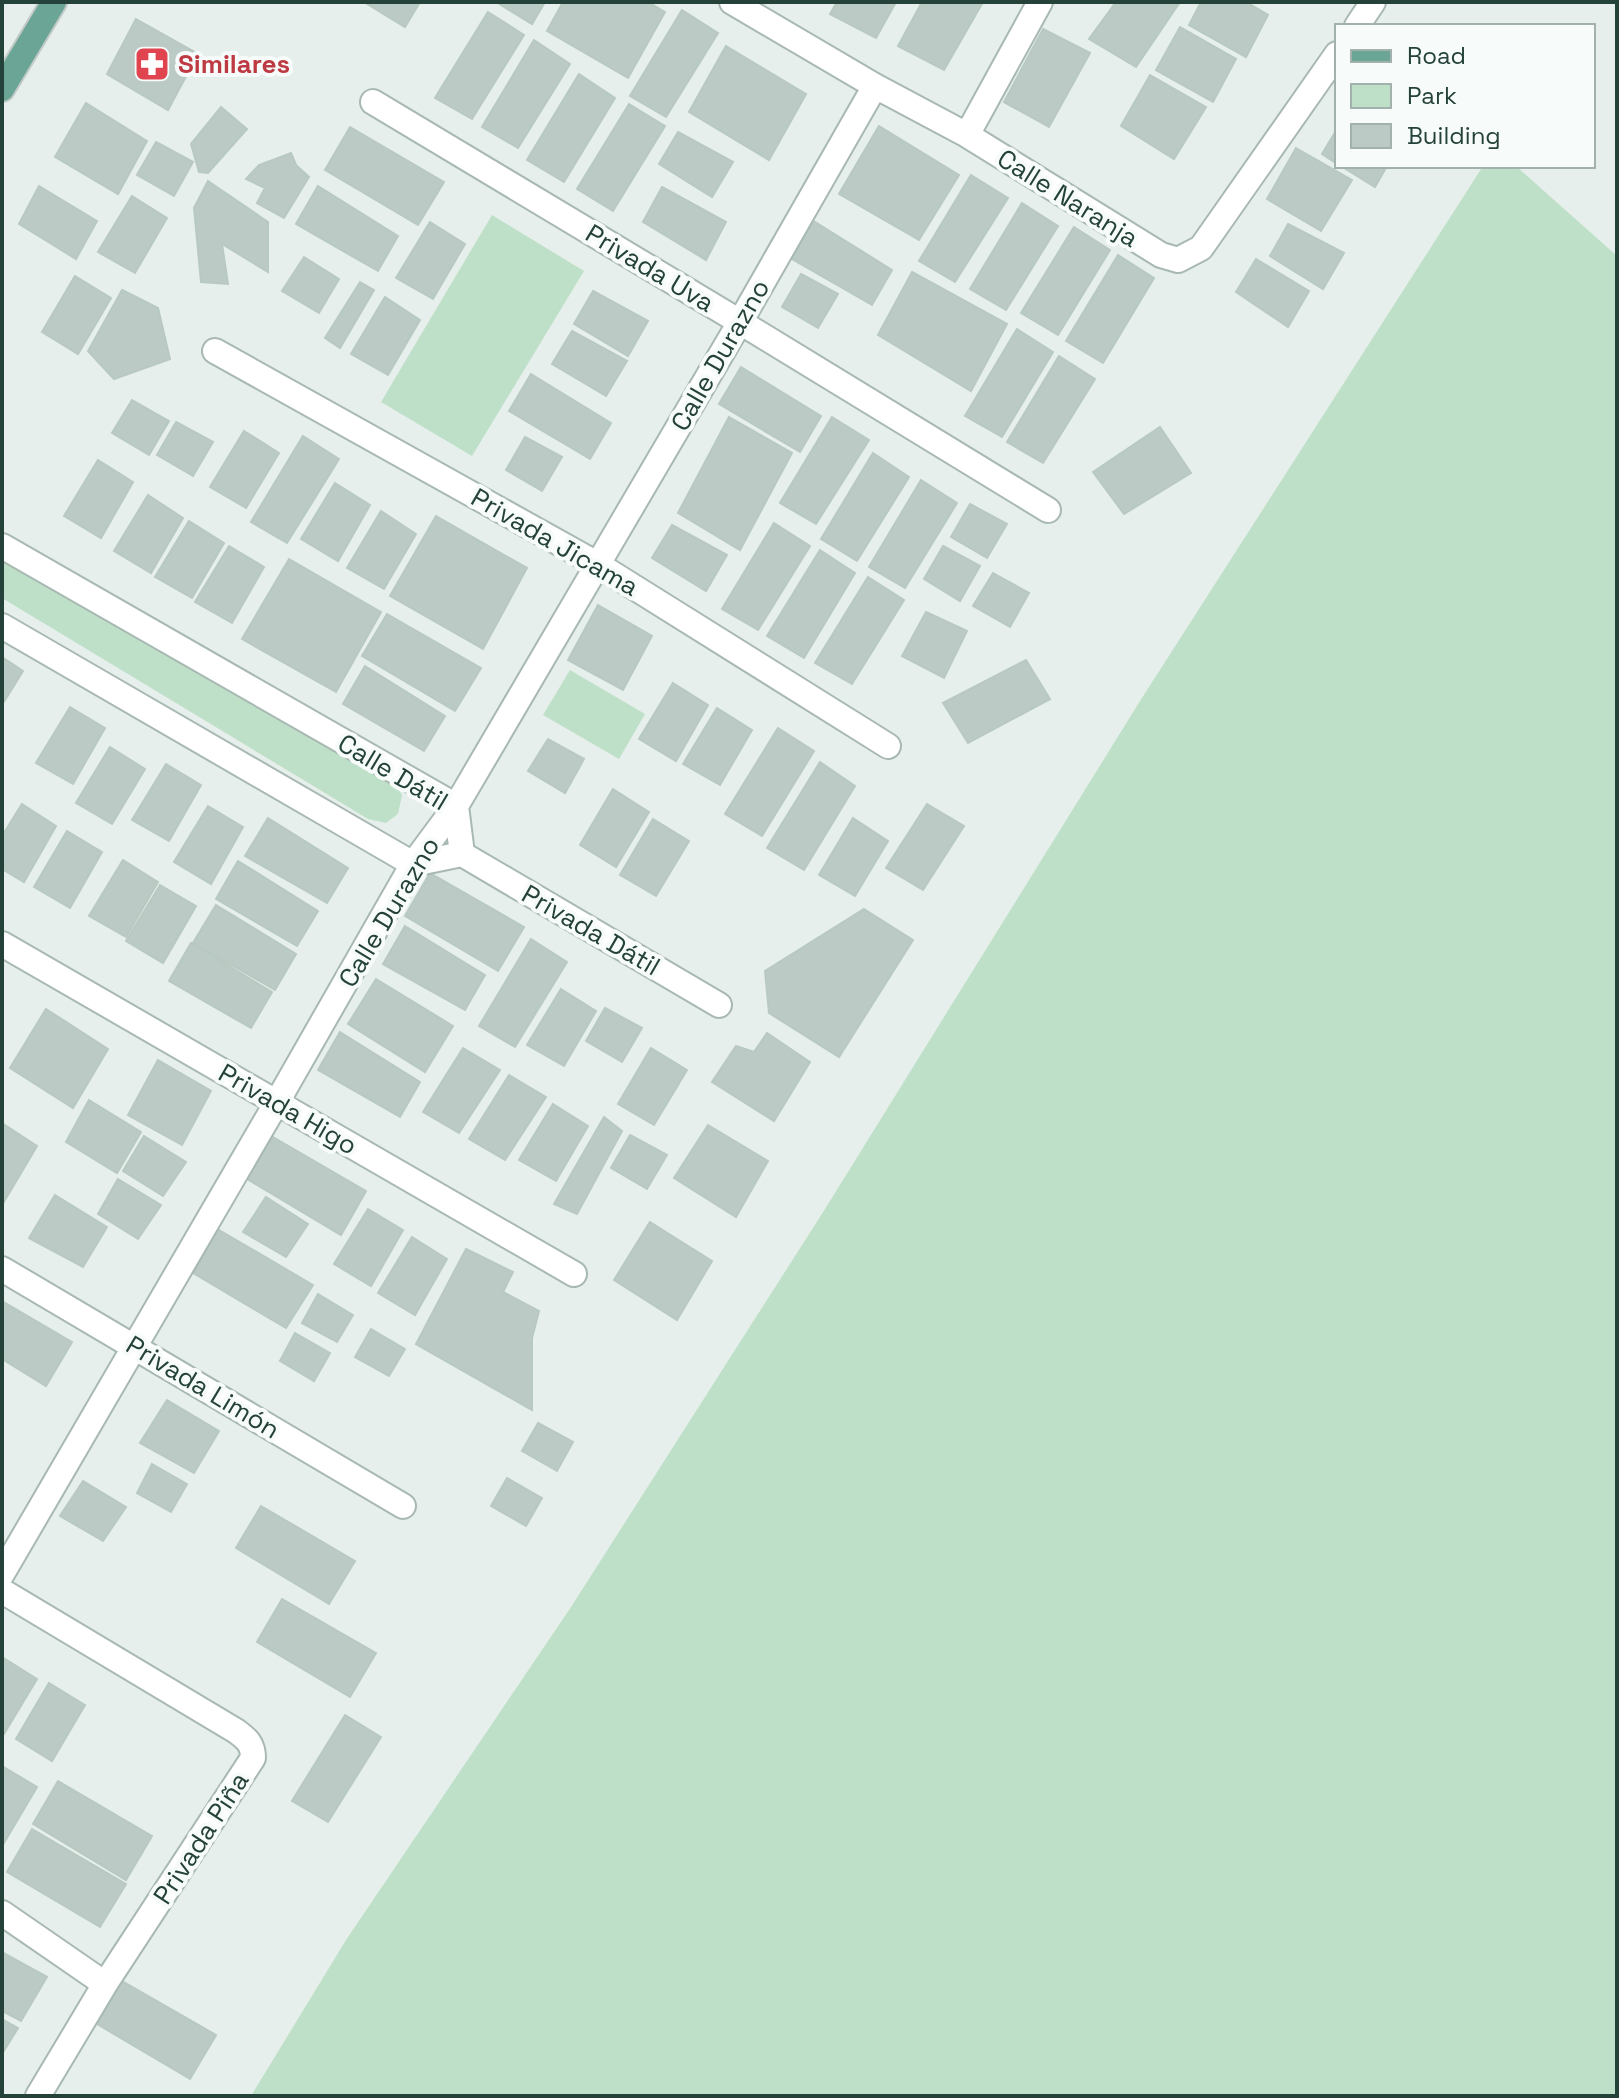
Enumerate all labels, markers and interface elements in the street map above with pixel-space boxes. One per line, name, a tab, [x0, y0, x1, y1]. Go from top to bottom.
legend	[1335, 24, 1595, 168]
text: Road	[1407, 40, 1466, 71]
pharmacy icon: Similares	[133, 45, 171, 83]
place label: Similares	[178, 47, 290, 81]
text: Park	[1407, 80, 1457, 111]
text: Building	[1407, 120, 1501, 151]
street label: Calle Naranja	[991, 141, 1145, 255]
street label: Privada Uva	[579, 216, 721, 320]
street label: Calle Durazno	[663, 273, 777, 437]
street label: Privada Jicama	[465, 480, 645, 604]
street label: Calle Dátil	[332, 726, 454, 818]
street label: Calle Durazno	[331, 831, 447, 993]
street label: Privada Dátil	[516, 877, 666, 983]
street label: Privada Higo	[213, 1056, 363, 1162]
street label: Privada Limón	[120, 1328, 286, 1446]
street label: Privada Piña	[146, 1765, 256, 1911]

